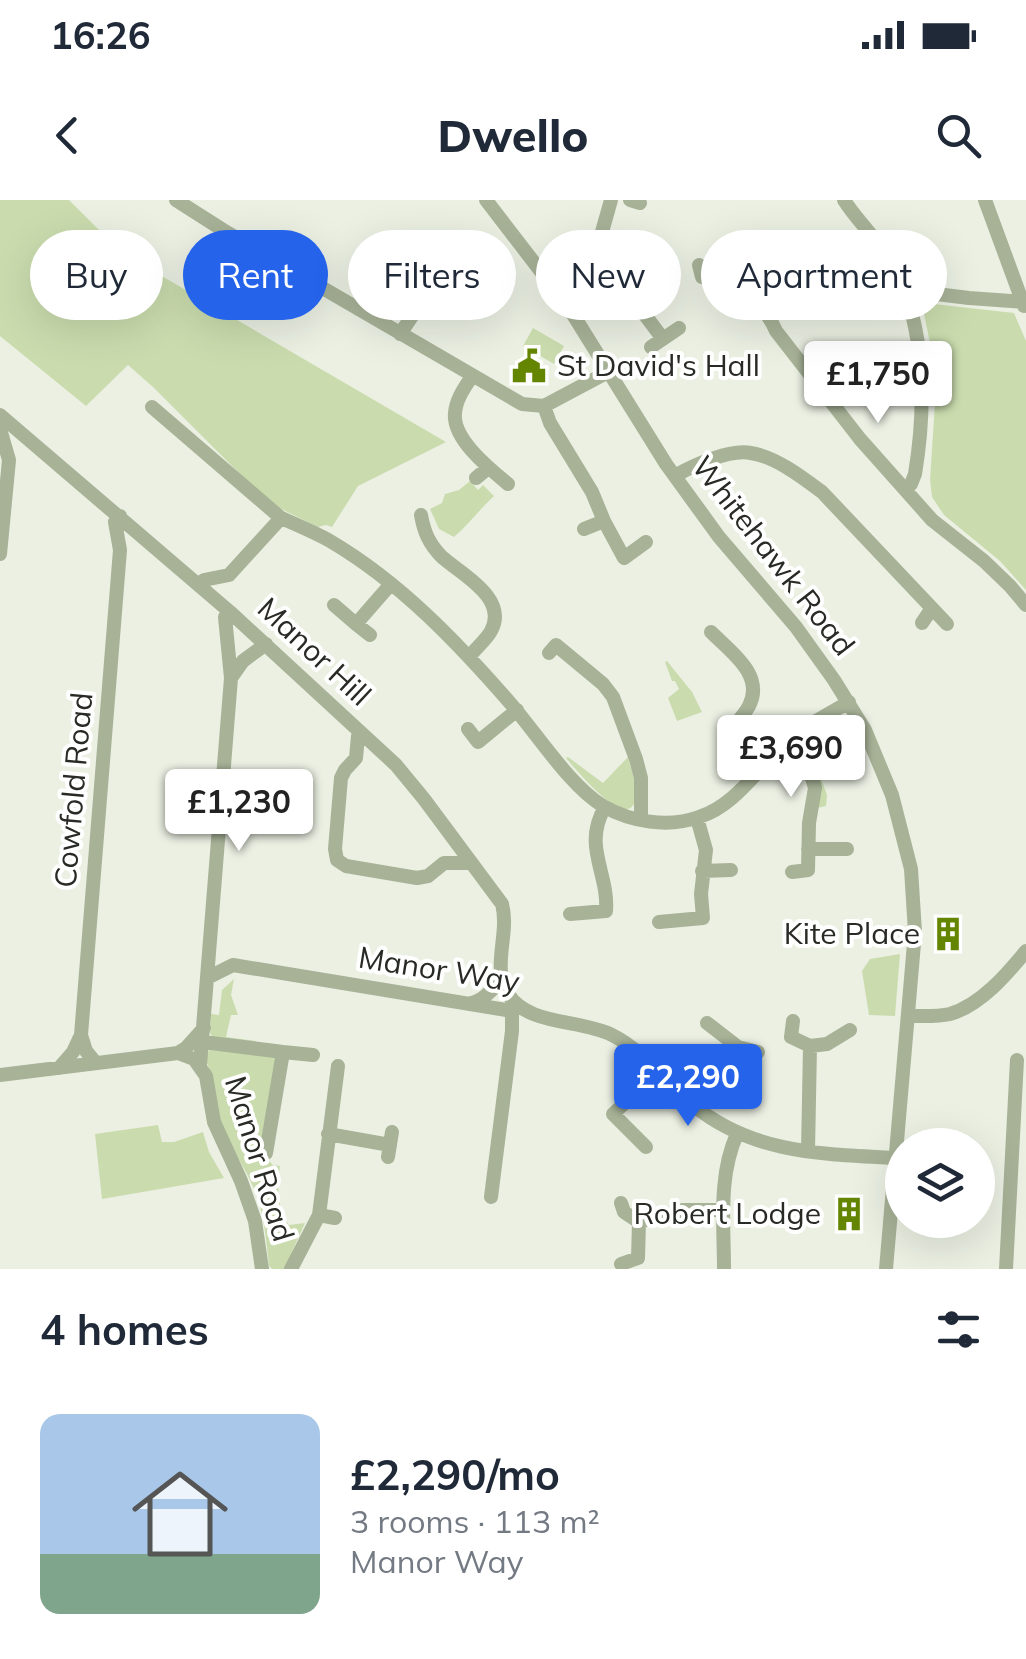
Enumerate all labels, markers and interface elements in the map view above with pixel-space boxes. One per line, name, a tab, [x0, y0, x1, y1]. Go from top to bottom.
text: 16:26	[50, 11, 151, 59]
text: Dwello	[438, 107, 588, 163]
icon: back	[40, 108, 95, 163]
icon: search	[931, 108, 986, 163]
chip: Buy	[30, 230, 163, 320]
chip: Rent	[183, 230, 328, 320]
chip: Filters	[348, 230, 516, 320]
chip: New	[536, 230, 681, 320]
chip: Apartment	[701, 230, 947, 320]
pin: £1,750	[797, 341, 959, 426]
place label: St David's Hall	[557, 346, 760, 384]
public building icon: St David's Hall	[510, 347, 548, 385]
text: £1,750	[826, 353, 930, 393]
street label: Whitehawk Road	[684, 448, 864, 663]
street label: Manor Hill	[250, 589, 379, 713]
street label: Cowfold Road	[46, 691, 100, 889]
pin: £3,690	[710, 715, 872, 800]
text: £3,690	[739, 727, 843, 767]
pin: £1,230	[158, 769, 320, 854]
text: £1,230	[187, 781, 291, 821]
place label: Kite Place	[784, 914, 920, 952]
building icon: Kite Place	[929, 915, 967, 953]
street label: Manor Way	[356, 938, 522, 1001]
pin: £2,290	[607, 1044, 769, 1129]
text: £2,290	[636, 1056, 740, 1096]
street label: Manor Road	[217, 1072, 303, 1246]
map controls	[885, 1128, 995, 1238]
button: layers	[885, 1128, 995, 1238]
place label: Robert Lodge	[633, 1194, 821, 1232]
building icon: Robert Lodge	[830, 1195, 868, 1233]
icon: filters	[931, 1302, 986, 1357]
text: 4 homes	[40, 1303, 209, 1356]
text: £2,290/mo	[350, 1448, 560, 1501]
icon: home	[120, 1454, 240, 1574]
text: 3 rooms · 113 m²	[350, 1501, 600, 1541]
text: Manor Way	[350, 1541, 523, 1581]

